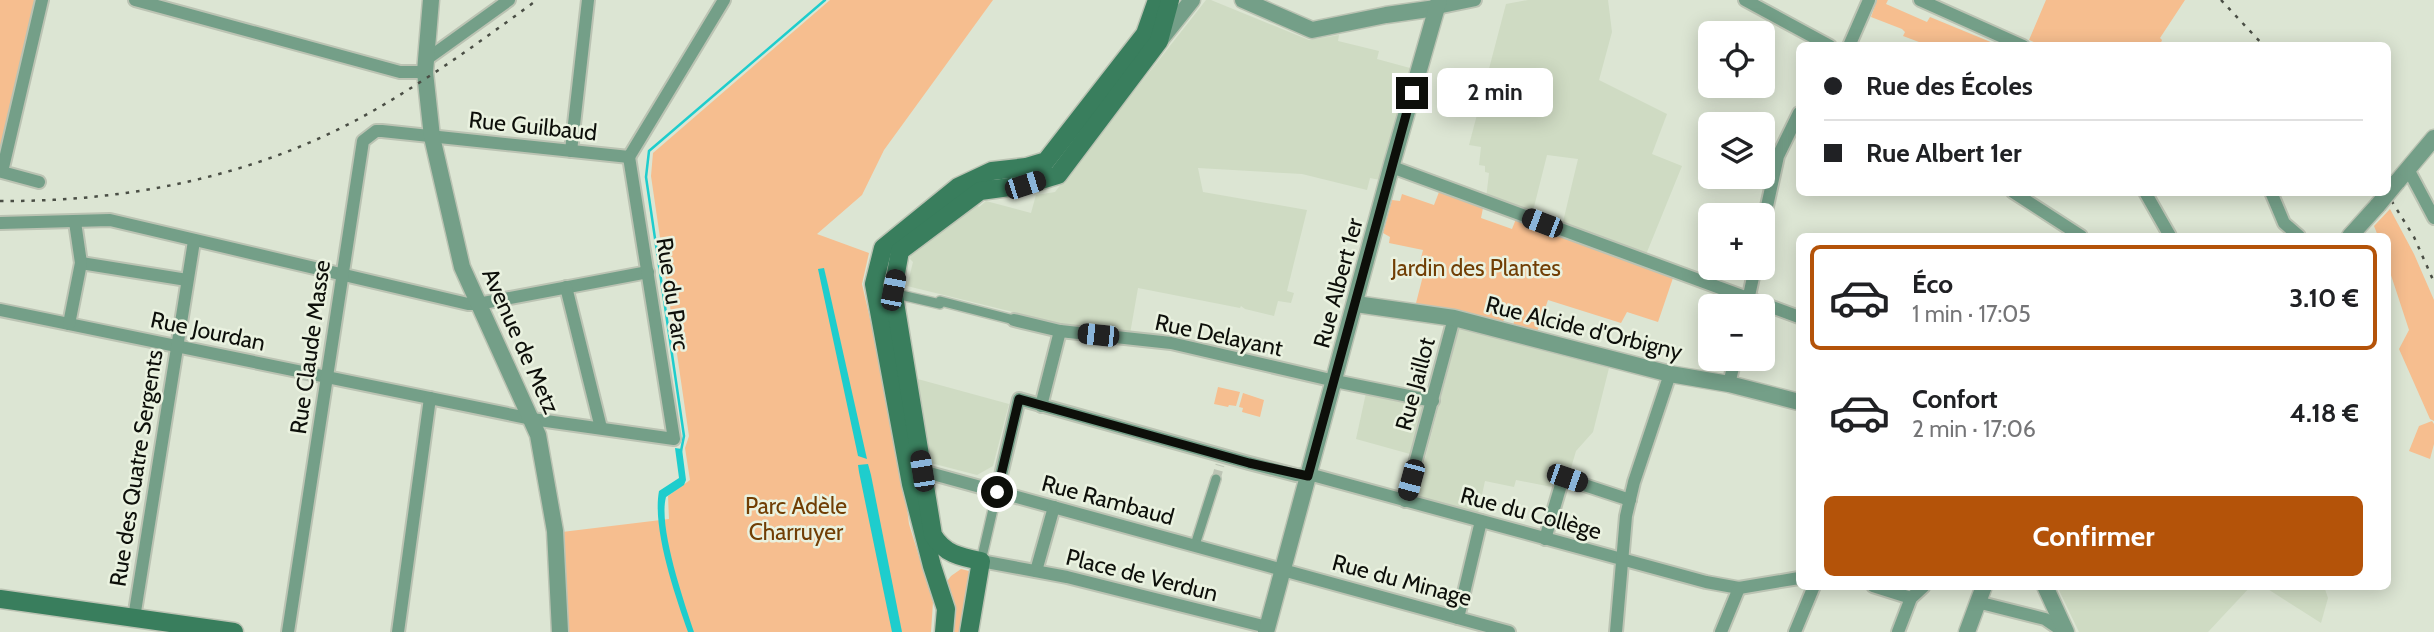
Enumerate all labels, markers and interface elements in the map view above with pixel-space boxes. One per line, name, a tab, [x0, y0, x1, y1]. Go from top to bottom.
map controls	[1698, 21, 1775, 371]
button: locate	[1698, 21, 1775, 98]
callout: 2 min	[1436, 68, 1552, 118]
text: Rue des Écoles	[1866, 70, 2033, 102]
route end	[1396, 77, 1428, 109]
text: 2 min	[1467, 78, 1523, 106]
street label: Rue Guilbaud	[467, 105, 599, 147]
button: layers	[1698, 112, 1775, 189]
text: Rue Albert 1er	[1866, 137, 2022, 169]
car	[1002, 169, 1049, 201]
button: +	[1698, 203, 1775, 280]
car	[1519, 206, 1566, 240]
street label: Rue Albert 1er	[1307, 214, 1369, 351]
street label: Rue du Parc	[650, 236, 696, 352]
park label: Jardin des Plantes	[1390, 254, 1561, 282]
street label: Rue Claude Masse	[284, 258, 336, 436]
street label: Avenue de Metz	[476, 264, 566, 418]
icon: car	[1828, 266, 1891, 329]
car	[879, 267, 908, 313]
text: Éco	[1912, 268, 1953, 300]
text: 3.10 €	[2289, 282, 2359, 314]
street label: Rue Alcide d'Orbigny	[1483, 290, 1686, 366]
button: −	[1698, 294, 1775, 371]
text: 1 min · 17:05	[1912, 300, 2031, 328]
street label: Rue Jourdan	[148, 305, 268, 357]
street label: Rue Delayant	[1153, 308, 1286, 362]
car	[1077, 322, 1120, 348]
street label: Rue Jaillot	[1389, 334, 1441, 434]
street label: Rue des Quatre Sergents	[103, 348, 169, 588]
icon: car	[1828, 381, 1891, 444]
text: Confort	[1912, 383, 1998, 415]
text: 4.18 €	[2290, 397, 2359, 429]
text: 2 min · 17:06	[1912, 415, 2036, 443]
car	[909, 449, 936, 493]
car	[1396, 457, 1427, 503]
car	[1544, 461, 1591, 495]
street label: Rue Rambaud	[1039, 469, 1177, 531]
route start	[981, 476, 1013, 508]
street label: Rue du Collège	[1457, 481, 1605, 545]
park label: Parc Adèle Charruyer	[745, 492, 847, 546]
button: Confirmer	[1824, 496, 2363, 576]
street label: Place de Verdun	[1063, 543, 1221, 607]
street label: Rue du Minage	[1329, 548, 1475, 612]

